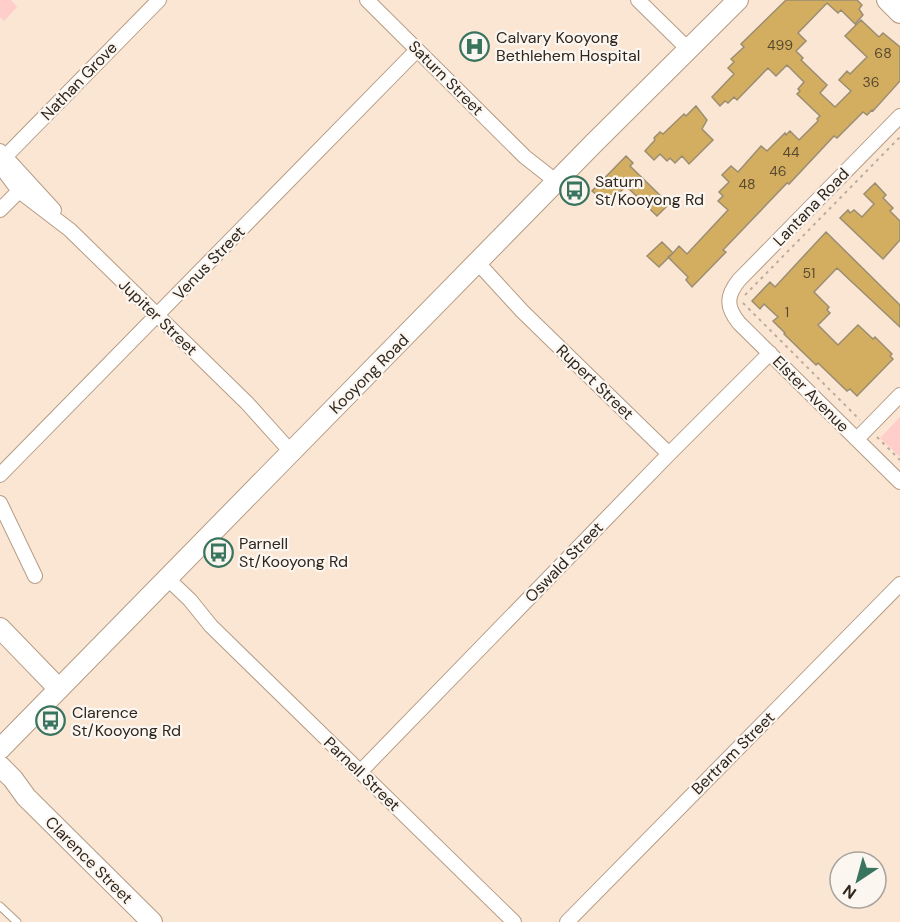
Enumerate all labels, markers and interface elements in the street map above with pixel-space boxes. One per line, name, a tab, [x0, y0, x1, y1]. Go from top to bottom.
place label: Calvary Kooyong Bethlehem Hospital	[496, 27, 640, 66]
hospital icon: Calvary Kooyong Bethlehem Hospital	[459, 30, 491, 62]
street label: Saturn Street	[404, 36, 488, 120]
house number: 499	[767, 36, 793, 54]
street label: Nathan Grove	[36, 37, 122, 125]
house number: 68	[874, 44, 892, 62]
house number: 36	[862, 73, 880, 91]
house number: 44	[783, 143, 800, 161]
house number: 46	[769, 162, 787, 180]
street label: Lantana Road	[768, 163, 854, 251]
place label: Saturn St/Kooyong Rd	[595, 171, 704, 210]
bus stop icon: Saturn St/Kooyong Rd	[558, 174, 590, 206]
house number: 48	[738, 175, 756, 193]
street label: Venus Street	[169, 222, 249, 304]
house number: 51	[803, 264, 815, 282]
street label: Jupiter Street	[114, 274, 202, 360]
house number: 1	[785, 303, 789, 321]
street label: Kooyong Road	[325, 330, 413, 418]
street label: Rupert Street	[552, 340, 638, 424]
street label: Elster Avenue	[768, 351, 854, 437]
street label: Oswald Street	[520, 517, 608, 607]
place label: Parnell St/Kooyong Rd	[239, 533, 348, 572]
bus stop icon: Parnell St/Kooyong Rd	[202, 536, 234, 568]
place label: Clarence St/Kooyong Rd	[72, 702, 181, 741]
bus stop icon: Clarence St/Kooyong Rd	[35, 705, 67, 737]
street label: Bertram Street	[687, 707, 779, 799]
street label: Parnell Street	[319, 732, 405, 816]
street label: Clarence Street	[41, 812, 137, 908]
north arrow	[828, 850, 888, 910]
text: N	[839, 880, 860, 904]

